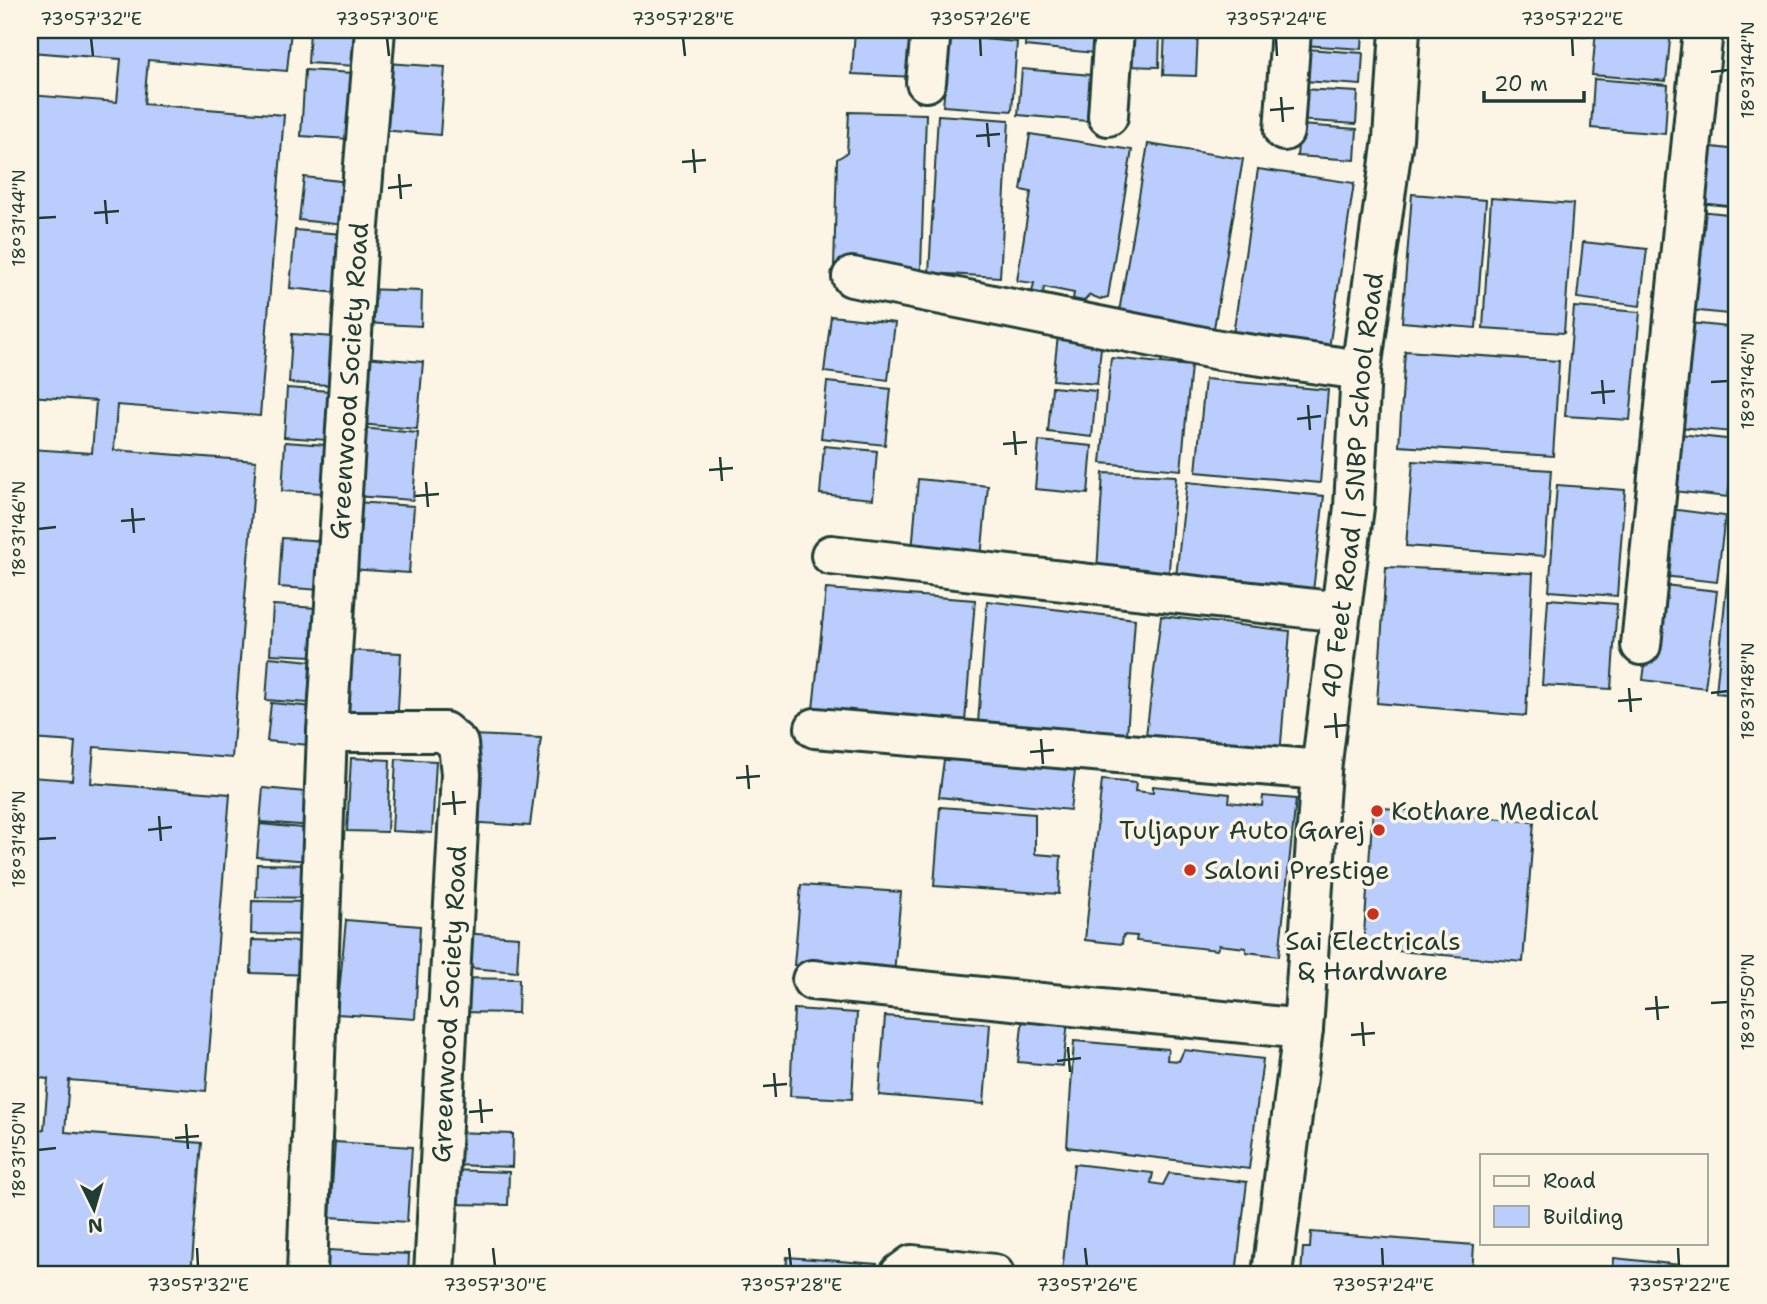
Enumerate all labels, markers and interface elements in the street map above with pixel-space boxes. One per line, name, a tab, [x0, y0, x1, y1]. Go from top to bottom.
text: 73°57'32"E	[40, 7, 142, 31]
text: 73°57'30"E	[335, 7, 439, 31]
text: 73°57'28"E	[632, 7, 734, 31]
text: 73°57'26"E	[929, 7, 1031, 31]
text: 73°57'24"E	[1225, 7, 1327, 31]
text: 73°57'22"E	[1521, 7, 1623, 31]
text: 18°31'44"N	[1736, 21, 1760, 119]
scale bar	[1484, 60, 1583, 104]
text: 20 m	[1494, 70, 1548, 98]
text: 18°31'44"N	[7, 169, 31, 267]
street label: Greenwood Society Road	[321, 221, 376, 541]
street label: 40 Feet Road | SNBP School Road	[1312, 270, 1391, 700]
text: 18°31'46"N	[1736, 333, 1760, 429]
text: 18°31'46"N	[7, 481, 31, 577]
text: 18°31'48"N	[1736, 642, 1760, 740]
text: 18°31'48"N	[7, 790, 31, 888]
place label: Kothare Medical	[1391, 793, 1599, 828]
marker: Kothare Medical	[1369, 803, 1385, 819]
place label: Tuljapur Auto Garej	[1119, 812, 1365, 847]
marker: Tuljapur Auto Garej	[1371, 822, 1387, 838]
street label: Greenwood Society Road	[423, 844, 474, 1164]
place label: Saloni Prestige	[1204, 852, 1390, 887]
marker: Saloni Prestige	[1182, 862, 1198, 878]
marker: Sai Electricals & Hardware	[1365, 906, 1381, 922]
place label: Sai Electricals & Hardware	[1285, 923, 1461, 988]
text: 18°31'50"N	[1736, 953, 1760, 1051]
text: 18°31'50"N	[7, 1101, 31, 1199]
legend	[1480, 1154, 1708, 1244]
text: Road	[1543, 1167, 1596, 1195]
north arrow	[60, 1174, 130, 1244]
text: Building	[1543, 1203, 1623, 1231]
text: N	[87, 1212, 104, 1239]
text: 73°57'32"E	[147, 1273, 249, 1297]
text: 73°57'30"E	[443, 1273, 547, 1297]
text: 73°57'28"E	[740, 1273, 842, 1297]
text: 73°57'26"E	[1036, 1273, 1138, 1297]
text: 73°57'24"E	[1332, 1273, 1434, 1297]
text: 73°57'22"E	[1628, 1273, 1730, 1297]

